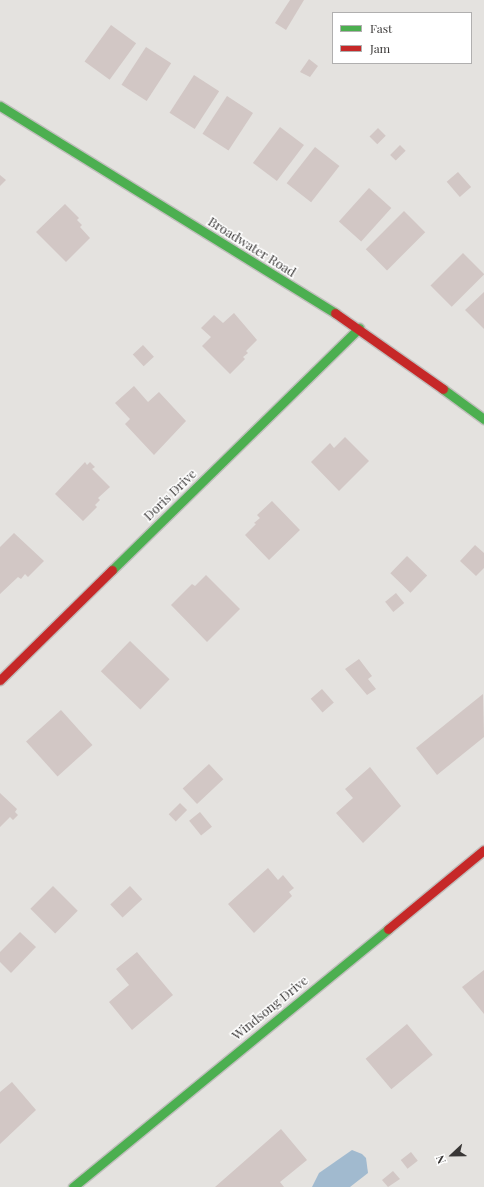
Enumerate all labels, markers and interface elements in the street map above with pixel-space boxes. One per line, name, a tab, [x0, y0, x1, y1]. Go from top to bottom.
legend	[332, 12, 472, 64]
text: Fast	[370, 20, 392, 36]
text: Jam	[370, 40, 390, 56]
street label: Broadwater Road	[205, 214, 299, 280]
street label: Doris Drive	[140, 466, 200, 524]
street label: Windsong Drive	[229, 973, 311, 1043]
north arrow	[432, 1135, 472, 1175]
text: N	[432, 1153, 449, 1166]

